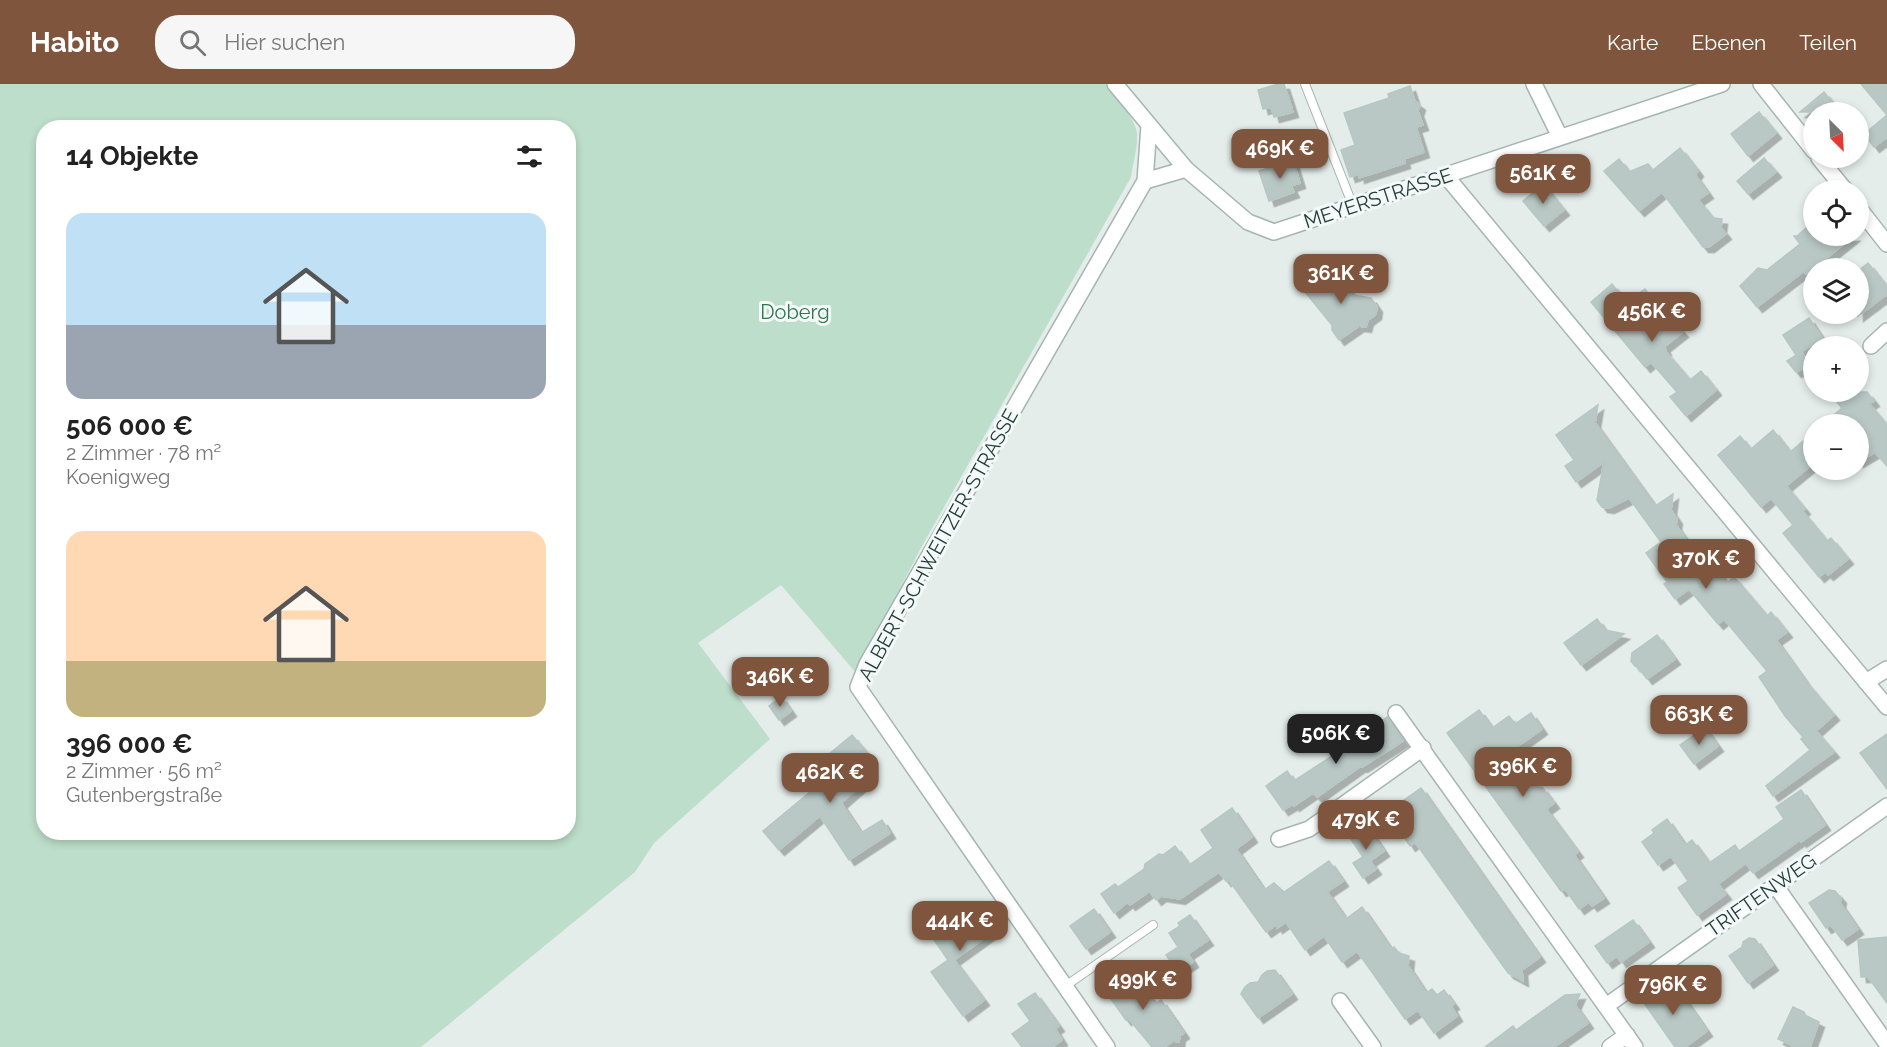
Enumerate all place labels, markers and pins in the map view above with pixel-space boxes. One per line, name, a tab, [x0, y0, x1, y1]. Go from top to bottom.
pin: 469K €	[1231, 129, 1329, 180]
pin: 561K €	[1494, 154, 1592, 205]
pin: 361K €	[1292, 254, 1390, 305]
pin: 456K €	[1603, 292, 1701, 343]
pin: 370K €	[1657, 539, 1755, 590]
pin: 346K €	[731, 657, 829, 708]
pin: 663K €	[1650, 695, 1748, 746]
pin: 506K €	[1287, 714, 1385, 765]
pin: 396K €	[1474, 747, 1572, 798]
pin: 462K €	[781, 753, 879, 804]
pin: 479K €	[1317, 800, 1415, 851]
pin: 444K €	[911, 901, 1009, 952]
pin: 499K €	[1094, 960, 1192, 1011]
pin: 796K €	[1624, 965, 1722, 1016]

